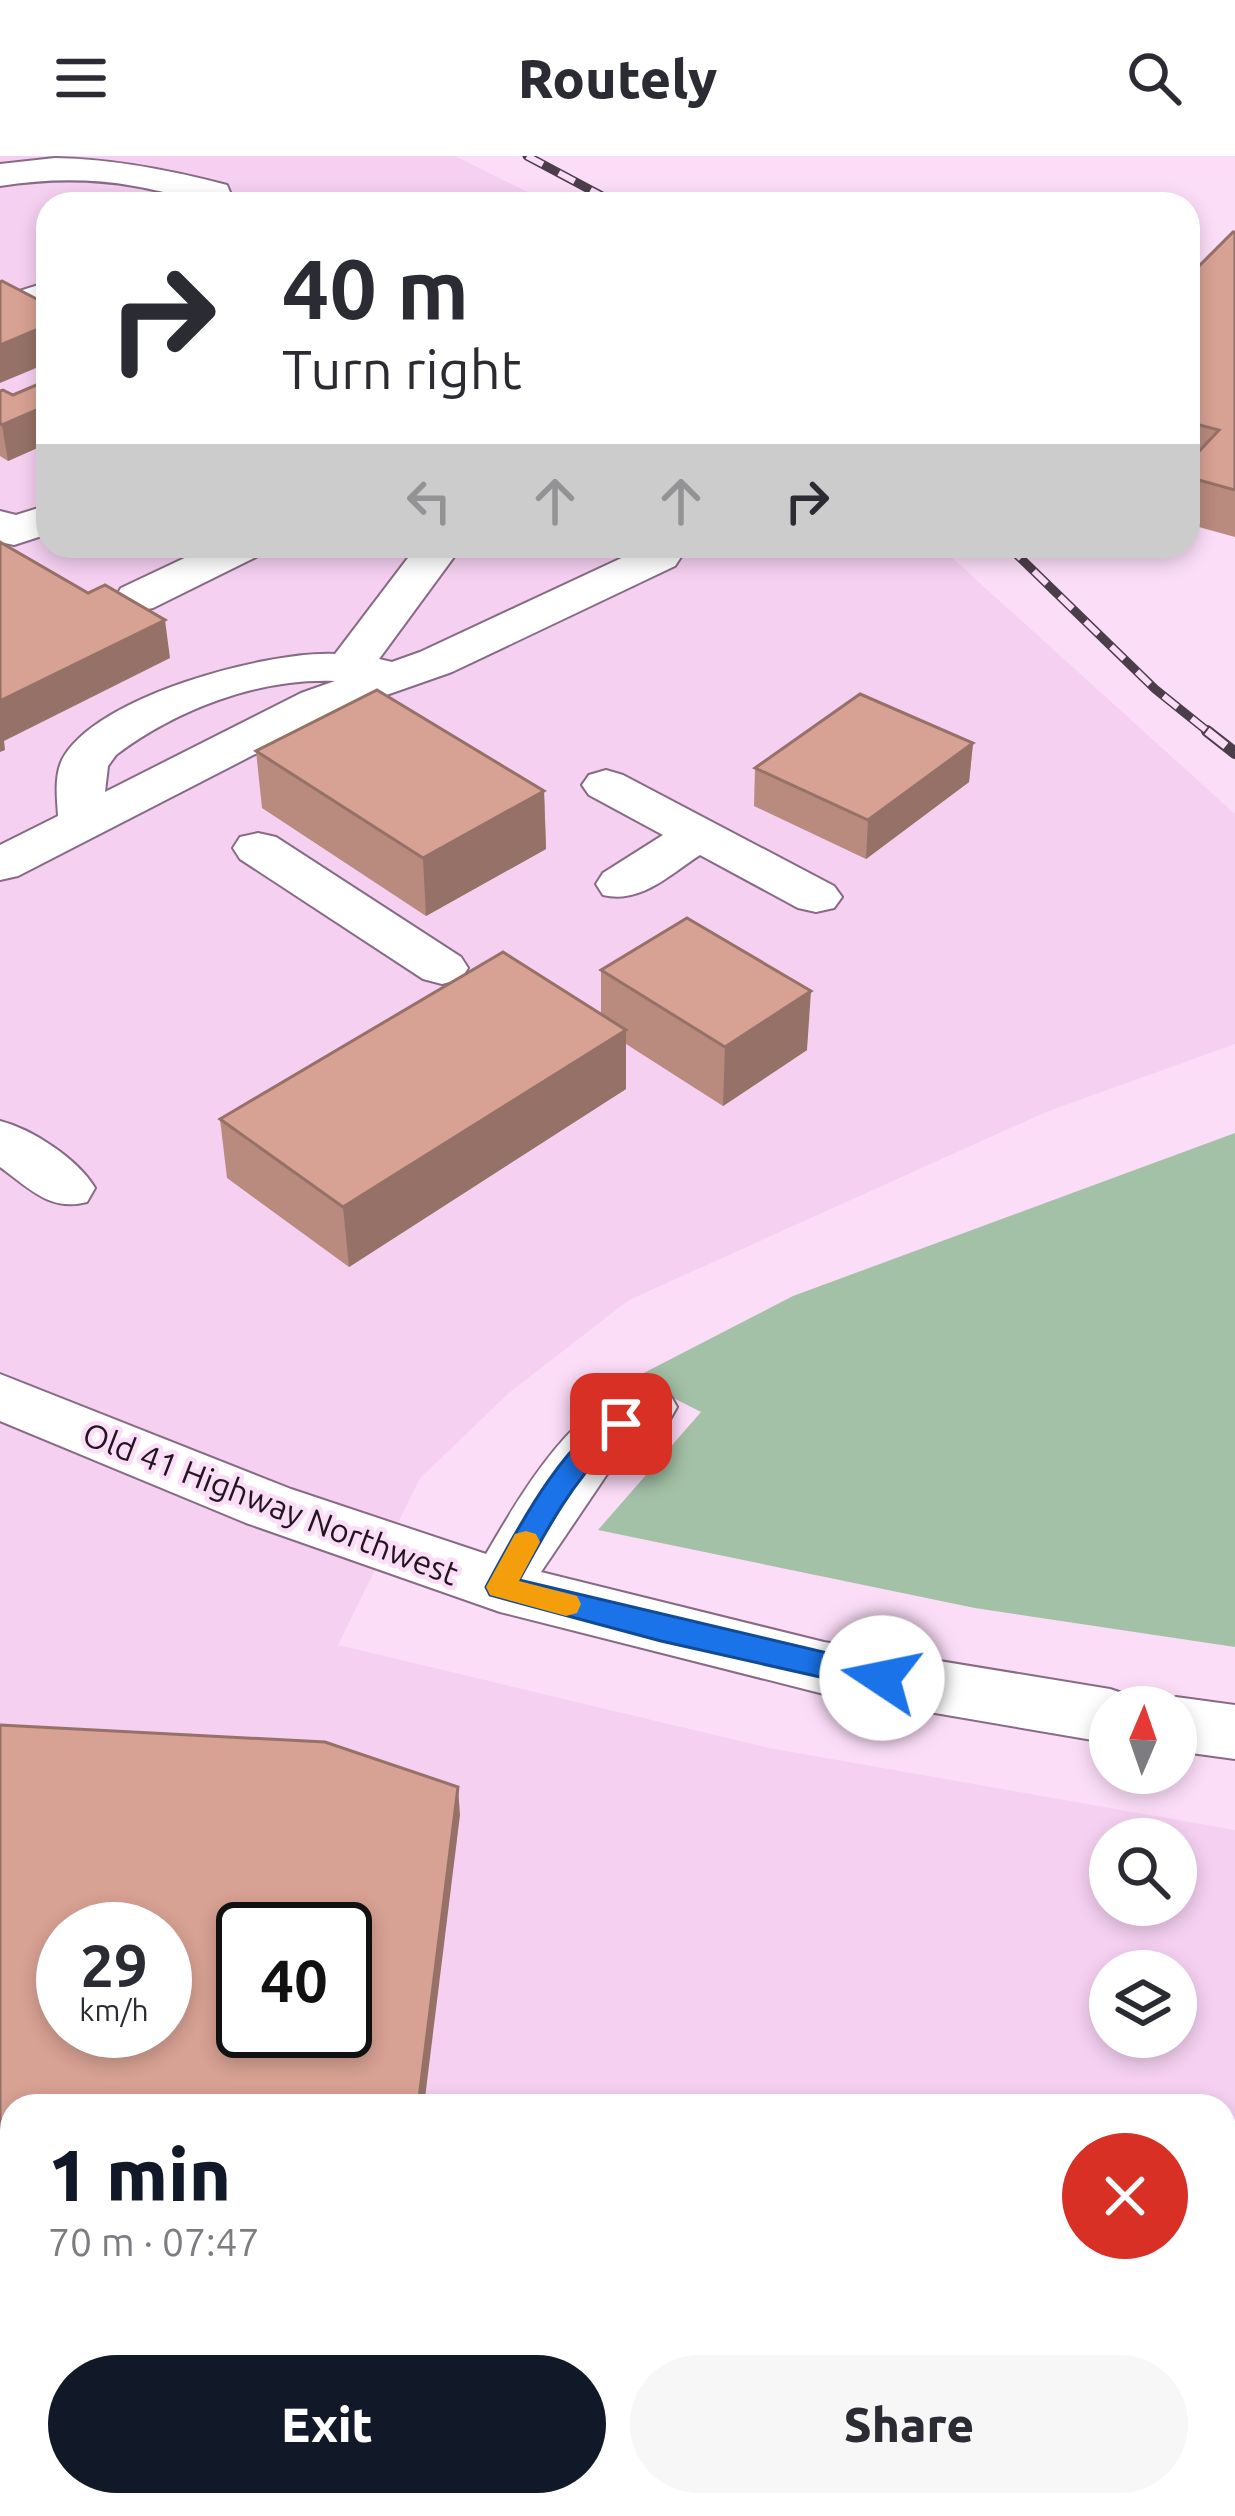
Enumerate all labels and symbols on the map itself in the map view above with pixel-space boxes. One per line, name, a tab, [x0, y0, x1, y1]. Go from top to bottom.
pin	[570, 1373, 672, 1475]
street label: Old 41 Highway Northwest	[78, 1414, 464, 1592]
position arrow	[819, 1615, 945, 1741]
north arrow	[1089, 1686, 1197, 1794]
speed limit sign: 40	[216, 1902, 372, 2058]

